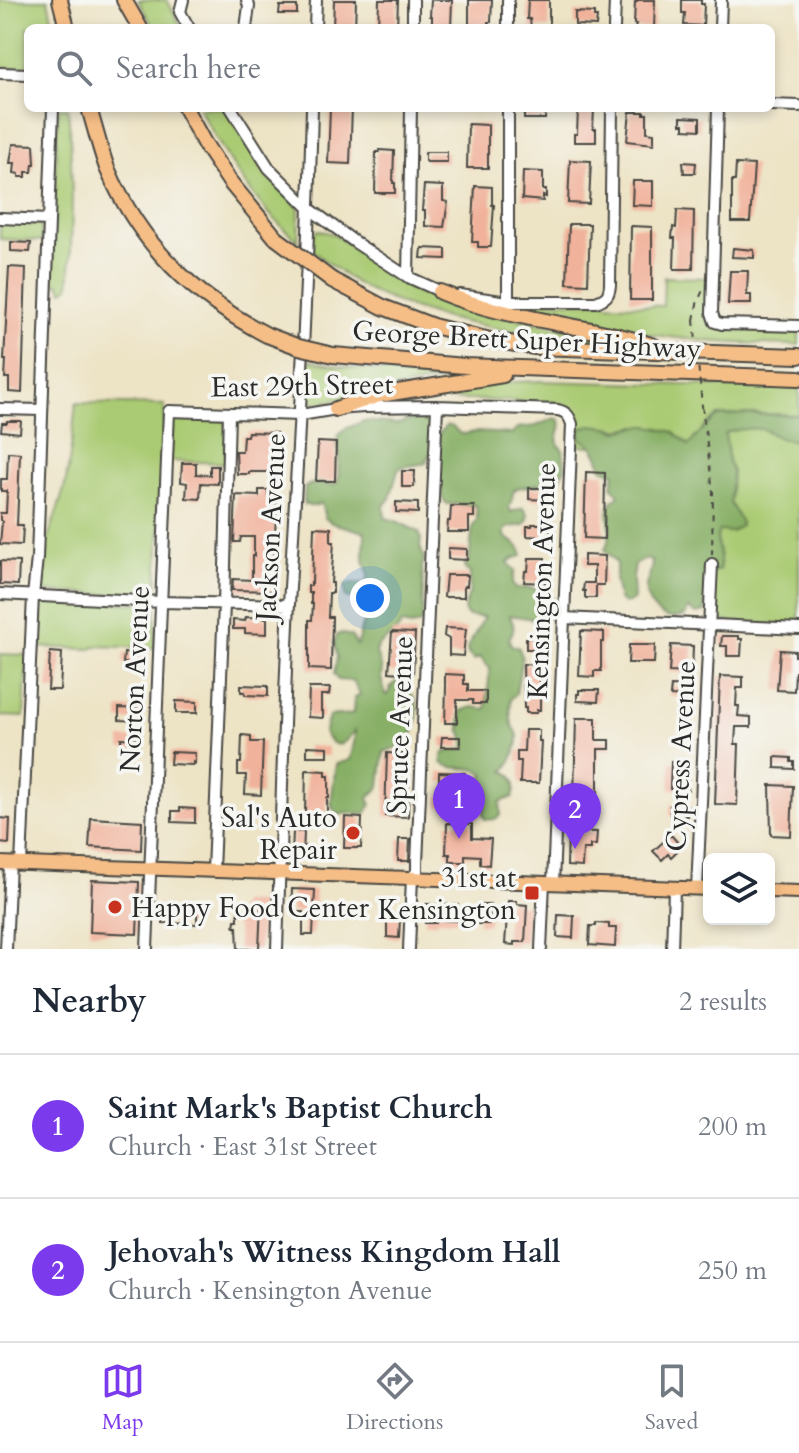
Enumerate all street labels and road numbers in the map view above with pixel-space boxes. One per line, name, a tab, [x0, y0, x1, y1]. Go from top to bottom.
street label: George Brett Super Highway	[351, 312, 703, 368]
street label: East 29th Street	[210, 365, 394, 407]
street label: Jackson Avenue	[247, 432, 295, 626]
street label: Kensington Avenue	[519, 462, 565, 700]
street label: Norton Avenue	[111, 584, 159, 774]
street label: Spruce Avenue	[378, 635, 422, 815]
street label: Cypress Avenue	[657, 660, 705, 852]

